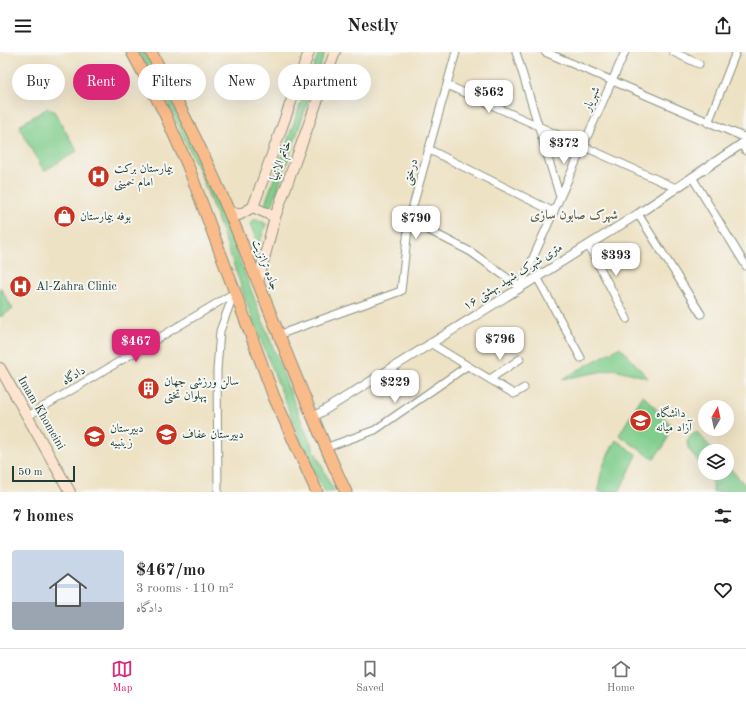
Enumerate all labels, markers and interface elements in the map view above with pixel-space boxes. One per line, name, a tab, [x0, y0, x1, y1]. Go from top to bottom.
icon: menu	[12, 15, 34, 37]
icon: share	[712, 15, 734, 37]
text: Nestly	[347, 17, 399, 35]
chip: Buy	[12, 64, 65, 100]
chip: Rent	[73, 64, 130, 100]
chip: Filters	[138, 64, 206, 100]
chip: New	[214, 64, 270, 100]
chip: Apartment	[278, 64, 371, 100]
pin: $562	[465, 80, 513, 114]
street label: شهریار	[581, 85, 603, 114]
text: $562	[474, 86, 504, 99]
pin: $372	[540, 131, 588, 165]
text: $372	[549, 137, 579, 150]
street label: خاتم الانبیا	[268, 139, 297, 184]
street label: درختی	[402, 158, 422, 187]
place label: بیمارستان برکت امام خمینی	[114, 162, 173, 193]
hospital icon: بیمارستان برکت امام خمینی	[86, 163, 112, 189]
shop icon: بوفه بیمارستان	[51, 204, 77, 230]
pin: $790	[392, 206, 440, 240]
district label: شهرک صابون سازی	[530, 208, 618, 223]
place label: بوفه بیمارستان	[80, 211, 131, 224]
text: $790	[401, 212, 431, 225]
street label: جاده ترانزیت	[248, 238, 281, 292]
street label: ۱۶ متری شهرک شهيد بهشتی	[461, 242, 566, 314]
pin: $393	[592, 243, 640, 277]
text: $393	[601, 249, 631, 262]
hospital icon: Al-Zahra Clinic	[8, 274, 34, 300]
place label: Al-Zahra Clinic	[36, 281, 117, 293]
pin: $796	[476, 327, 524, 361]
pin: $467	[112, 329, 160, 363]
text: $796	[485, 333, 515, 346]
text: $467	[121, 335, 151, 348]
street label: دادگاه	[59, 362, 88, 388]
pin: $229	[371, 370, 419, 404]
street label: Imam Khomeini	[15, 374, 67, 452]
building icon: سالن ورزشی جهان پهلوان تختی	[135, 376, 161, 402]
place label: سالن ورزشی جهان پهلوان تختی	[164, 376, 239, 404]
text: $229	[380, 376, 410, 389]
north arrow	[698, 400, 734, 436]
map controls	[698, 400, 734, 480]
place label: دانشگاه آزاد میانه	[656, 405, 693, 434]
school or university icon: دانشگاه آزاد میانه	[627, 408, 653, 434]
school or university icon: دبیرستان عفاف	[153, 422, 179, 448]
school or university icon: دبیرستان زینبیه	[81, 423, 107, 449]
place label: دبیرستان زینبیه	[110, 423, 144, 449]
place label: دبیرستان عفاف	[182, 429, 244, 441]
button: layers	[698, 444, 734, 480]
scale bar	[12, 464, 75, 483]
text: 50 m	[18, 467, 43, 478]
icon: filters	[712, 505, 734, 527]
text: 7 homes	[12, 508, 74, 525]
text: $467/mo	[136, 562, 205, 579]
icon: home	[44, 566, 92, 614]
icon: heart	[712, 579, 734, 601]
text: 3 rooms · 110 m²	[136, 582, 234, 595]
text: دادگاه	[136, 602, 163, 615]
tab: Map	[111, 658, 133, 696]
tab: Saved	[356, 658, 384, 696]
tab: Home	[607, 658, 635, 696]

